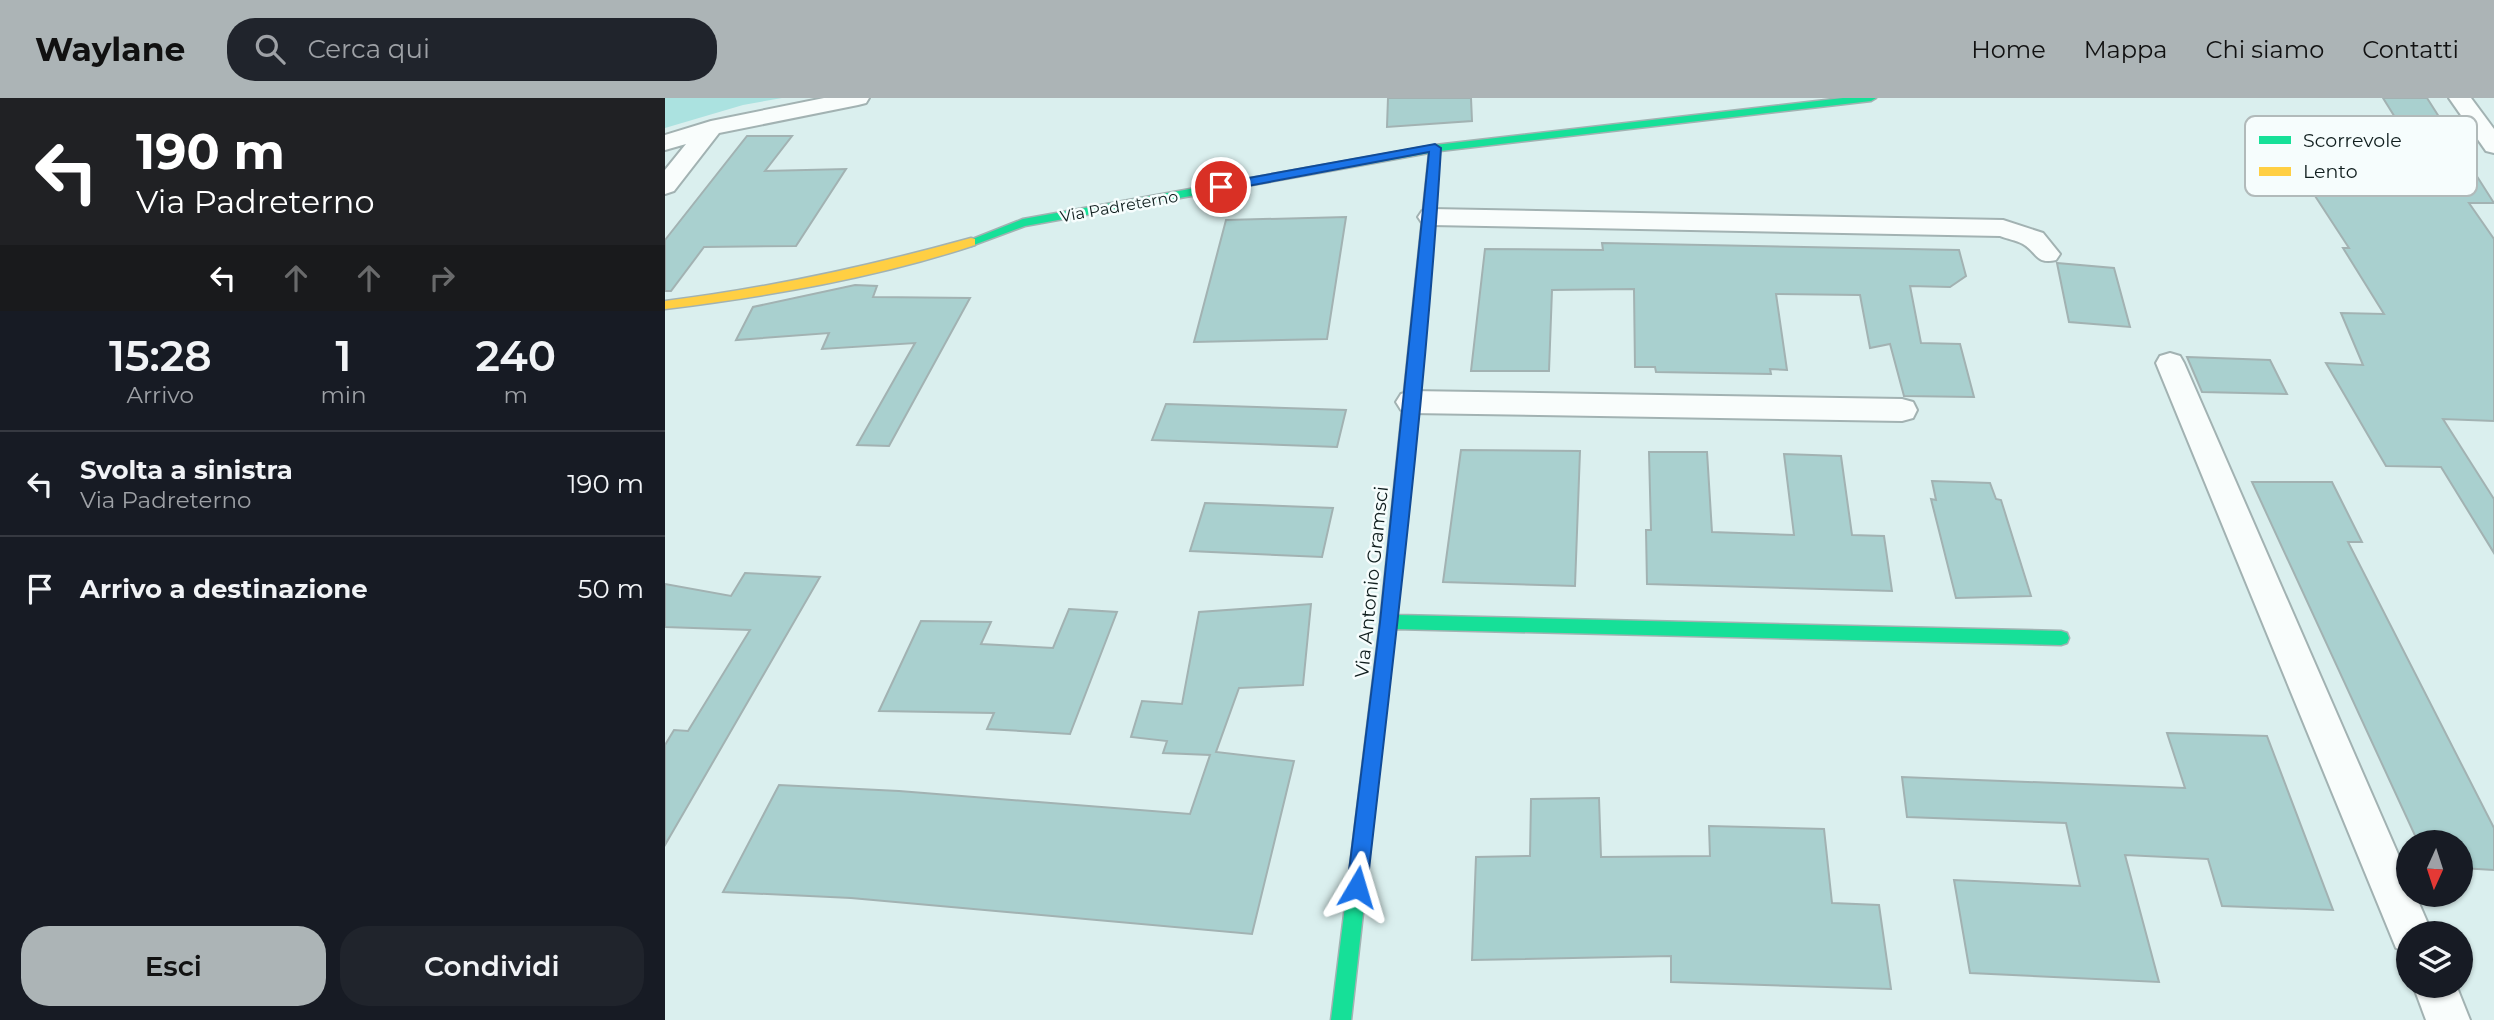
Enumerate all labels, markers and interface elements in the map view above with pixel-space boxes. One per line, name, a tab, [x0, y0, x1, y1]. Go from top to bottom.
search box	[227, 18, 717, 81]
text: Waylane	[35, 29, 185, 69]
icon: search	[251, 30, 289, 68]
text: Cerca qui	[307, 33, 430, 65]
text: Home	[1971, 35, 2046, 64]
text: Mappa	[2084, 35, 2167, 64]
text: Chi siamo	[2205, 35, 2324, 64]
text: Contatti	[2362, 35, 2459, 64]
legend	[2245, 116, 2477, 196]
text: 190 m	[136, 122, 285, 181]
icon: left	[21, 126, 112, 217]
text: Scorrevole	[2303, 129, 2402, 152]
pin	[1191, 157, 1251, 217]
text: Lento	[2303, 160, 2358, 183]
icon: arrive	[1202, 168, 1240, 206]
text: Via Padreterno	[136, 182, 374, 221]
street label: Via Padreterno	[1059, 187, 1179, 226]
icon: left	[204, 259, 242, 297]
icon: ahead	[277, 259, 315, 297]
icon: ahead	[350, 259, 388, 297]
icon: right	[423, 259, 461, 297]
text: 15:28	[109, 330, 212, 382]
text: 1	[335, 330, 352, 382]
text: 240	[475, 330, 556, 382]
text: Arrivo	[127, 381, 194, 409]
text: min	[320, 381, 367, 409]
text: m	[504, 381, 528, 409]
text: Svolta a sinistra	[80, 454, 293, 486]
icon: left	[21, 465, 59, 503]
text: 190 m	[567, 468, 644, 500]
street label: Via Antonio Gramsci	[1350, 485, 1393, 679]
text: Via Padreterno	[80, 486, 251, 514]
icon: arrive	[21, 570, 59, 608]
text: Arrivo a destinazione	[80, 573, 368, 605]
text: 50 m	[578, 573, 644, 605]
north arrow	[2396, 830, 2473, 906]
map controls	[2396, 830, 2473, 998]
position arrow	[1320, 850, 1394, 924]
button: layers	[2396, 921, 2473, 998]
button: Esci	[21, 926, 326, 1006]
button: Condividi	[340, 926, 644, 1006]

